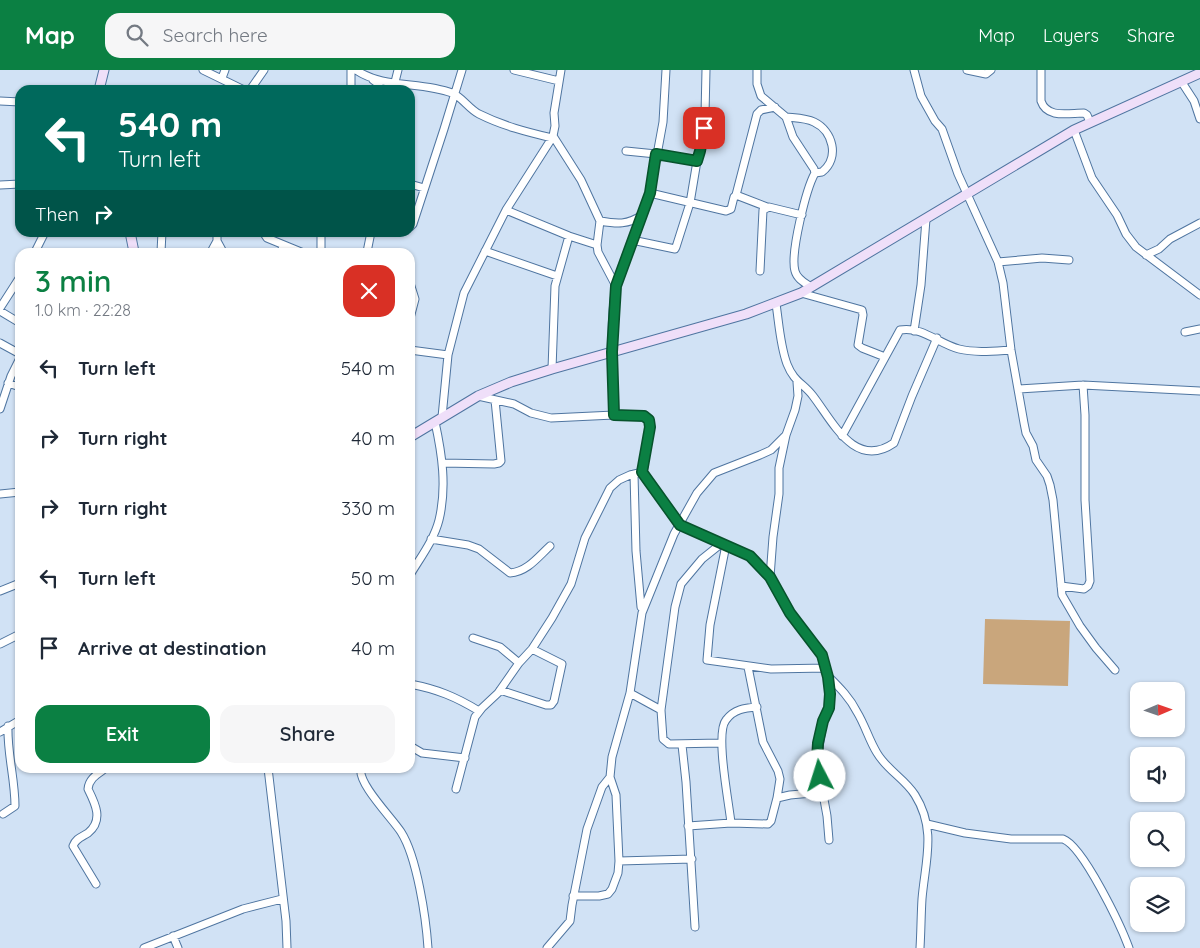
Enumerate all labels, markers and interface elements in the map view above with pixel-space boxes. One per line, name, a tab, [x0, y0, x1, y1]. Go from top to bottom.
search box	[105, 13, 455, 58]
text: Map	[25, 20, 75, 50]
icon: search	[123, 21, 151, 49]
text: Search here	[163, 23, 268, 47]
text: Map	[978, 24, 1015, 47]
text: Layers	[1043, 24, 1099, 47]
text: Share	[1127, 24, 1175, 47]
text: 540 m	[118, 102, 222, 146]
icon: left	[35, 105, 100, 170]
pin	[683, 107, 725, 149]
icon: arrive	[690, 114, 718, 142]
text: Turn left	[118, 145, 201, 173]
icon: right	[89, 200, 117, 228]
text: Then	[35, 202, 79, 226]
text: 3 min	[35, 262, 111, 300]
button: close	[343, 265, 395, 317]
text: 1.0 km · 22:28	[35, 300, 131, 320]
icon: left	[35, 354, 63, 382]
text: Turn left	[78, 356, 156, 380]
text: 540 m	[341, 356, 395, 380]
icon: right	[35, 424, 63, 452]
text: Turn right	[78, 426, 167, 450]
text: 40 m	[351, 426, 395, 450]
icon: right	[35, 494, 63, 522]
text: Turn right	[78, 496, 167, 520]
text: 330 m	[341, 496, 395, 520]
icon: left	[35, 564, 63, 592]
text: Turn left	[78, 566, 156, 590]
text: 50 m	[351, 566, 395, 590]
icon: arrive	[35, 634, 63, 662]
text: Arrive at destination	[78, 636, 267, 660]
text: 40 m	[351, 636, 395, 660]
north arrow	[1130, 682, 1185, 738]
map controls	[1130, 682, 1185, 932]
button: Exit	[35, 705, 210, 763]
button: Share	[220, 705, 395, 763]
button: sound	[1130, 747, 1185, 802]
position arrow	[793, 749, 845, 801]
button: search	[1130, 812, 1185, 867]
button: layers	[1130, 877, 1185, 932]

